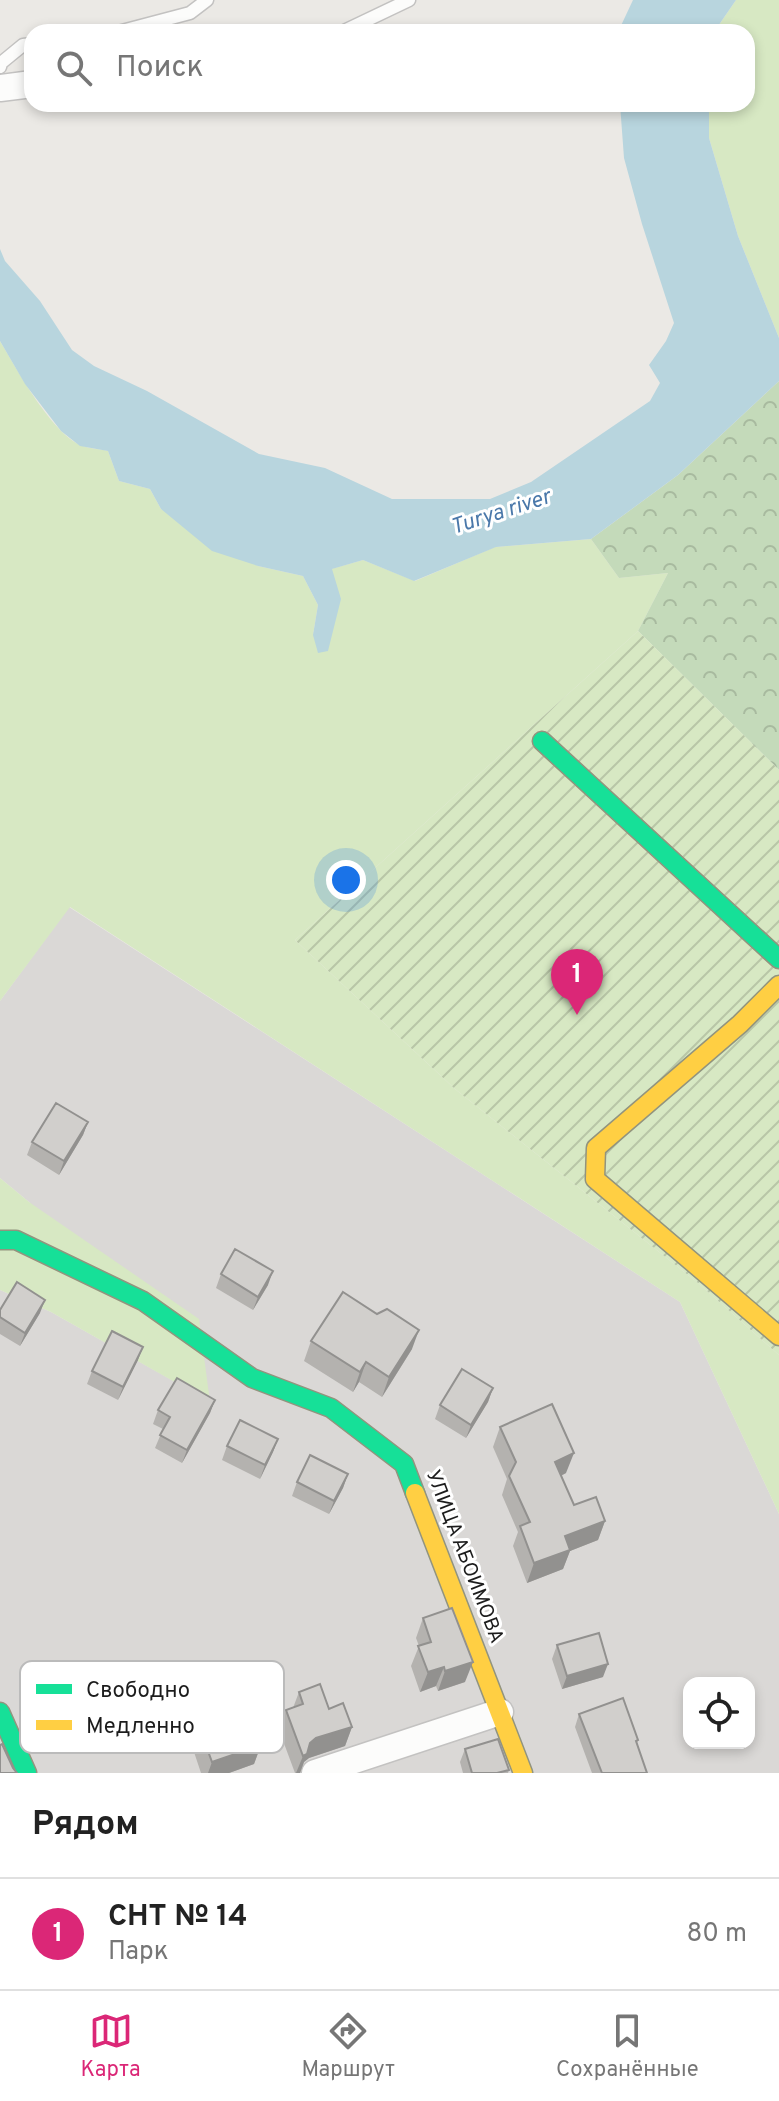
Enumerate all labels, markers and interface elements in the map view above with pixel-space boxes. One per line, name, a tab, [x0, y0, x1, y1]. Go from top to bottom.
search box	[24, 24, 755, 112]
icon: search	[52, 46, 96, 90]
text: Поиск	[116, 50, 204, 87]
water label: Turya river	[448, 484, 556, 542]
your location	[326, 860, 366, 900]
pin: 1	[551, 949, 603, 1015]
street label: УЛИЦА АБОИМОВА	[419, 1467, 509, 1647]
legend	[20, 1661, 284, 1753]
map controls	[683, 1677, 755, 1749]
button: locate	[683, 1677, 755, 1749]
text: Свободно	[86, 1678, 190, 1705]
text: Медленно	[86, 1714, 195, 1741]
text: Рядом	[32, 1804, 139, 1847]
text: СНТ № 14	[108, 1899, 247, 1936]
text: 1	[53, 1918, 63, 1951]
text: 80 m	[687, 1918, 747, 1951]
text: Парк	[108, 1936, 169, 1969]
tab: Карта	[80, 2009, 141, 2084]
tab: Маршрут	[301, 2009, 395, 2084]
tab: Сохранённые	[556, 2009, 699, 2084]

